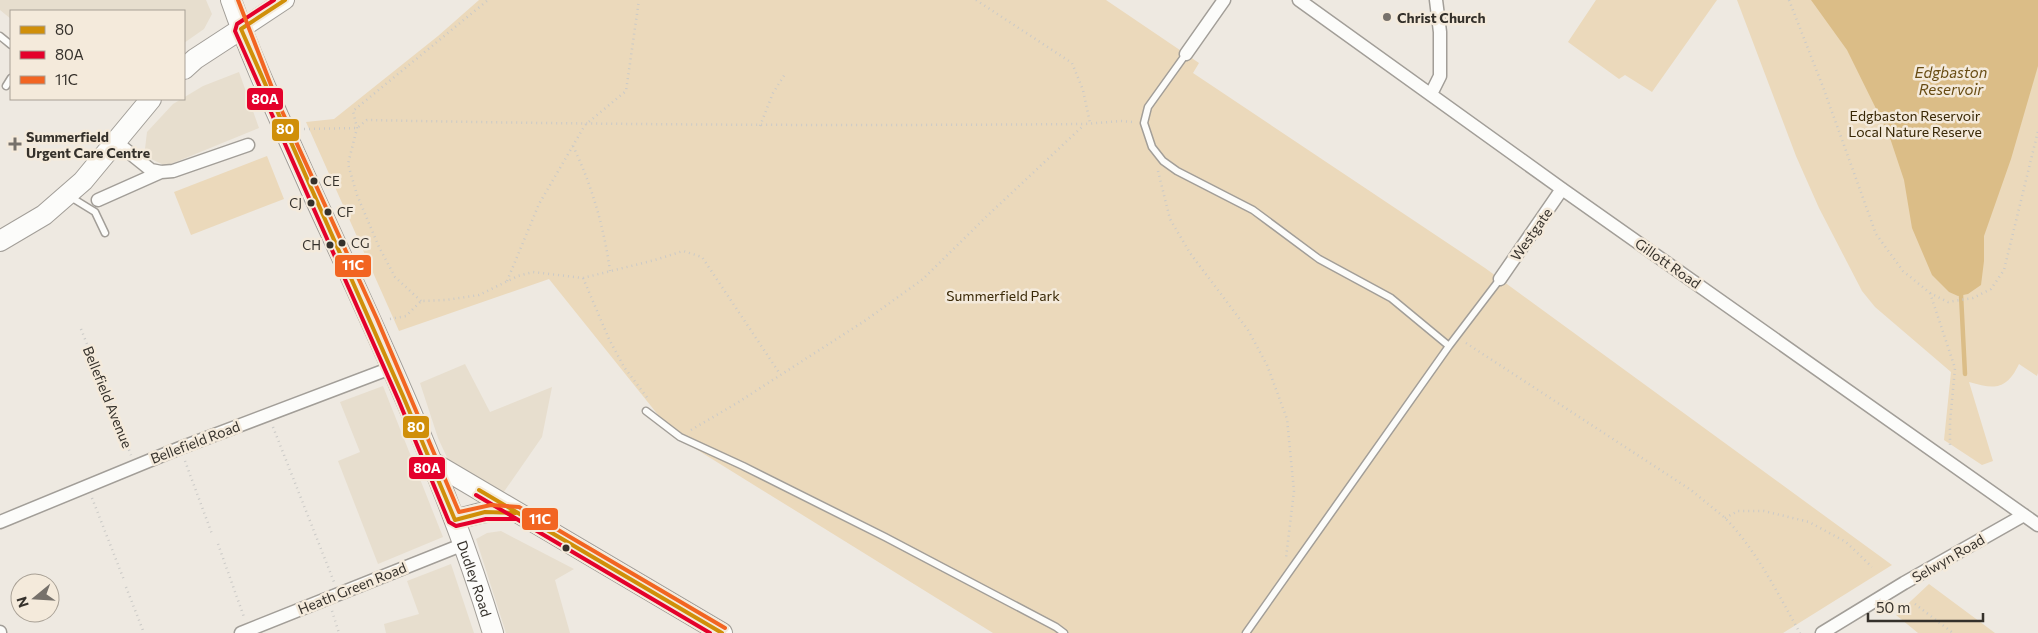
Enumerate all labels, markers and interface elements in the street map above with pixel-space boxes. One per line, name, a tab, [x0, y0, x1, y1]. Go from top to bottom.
place label: Christ Church	[1397, 9, 1486, 26]
legend	[10, 10, 185, 100]
marker: Christ Church	[1381, 11, 1393, 23]
text: 80	[55, 20, 74, 38]
text: 80A	[55, 45, 84, 63]
water label: Edgbaston Reservoir	[1915, 63, 1987, 98]
text: 11C	[55, 70, 78, 88]
line badge: 80A	[246, 87, 284, 111]
text: 80A	[251, 90, 279, 107]
park label: Edgbaston Reservoir Local Nature Reserve	[1848, 107, 1982, 140]
line badge: 80	[271, 118, 300, 142]
text: 80	[276, 120, 294, 137]
place label: Summerfield Urgent Care Centre	[26, 128, 150, 161]
marker: Summerfield Urgent Care Centre	[8, 137, 22, 151]
place label: CE	[323, 173, 340, 189]
marker: CE	[309, 176, 319, 186]
place label: CJ	[289, 195, 302, 211]
marker: CJ	[306, 198, 316, 208]
place label: CF	[337, 204, 353, 220]
street label: Westgate	[1507, 204, 1555, 264]
marker: CF	[323, 207, 333, 217]
street label: Gillott Road	[1632, 234, 1704, 292]
place label: CG	[351, 235, 369, 251]
place label: CH	[302, 237, 321, 253]
marker: CG	[337, 238, 347, 248]
marker: CH	[325, 240, 335, 250]
line badge: 11C	[334, 254, 372, 278]
text: 11C	[342, 256, 364, 273]
park label: Summerfield Park	[946, 287, 1060, 304]
street label: Bellefield Avenue	[80, 344, 136, 450]
line badge: 80	[402, 415, 430, 439]
street label: Bellefield Road	[148, 417, 242, 467]
text: 80	[407, 418, 425, 435]
line badge: 80A	[408, 456, 446, 480]
text: 80A	[413, 459, 441, 476]
line badge: 11C	[521, 507, 559, 531]
text: 11C	[529, 510, 551, 527]
street label: Selwyn Road	[1909, 530, 1987, 586]
street label: Dudley Road	[454, 538, 496, 619]
unlabelled marker	[561, 543, 571, 553]
street label: Heath Green Road	[295, 558, 409, 618]
north arrow	[10, 573, 60, 623]
scale bar	[1868, 590, 1983, 622]
text: N	[12, 595, 32, 610]
text: 50 m	[1876, 598, 1910, 616]

